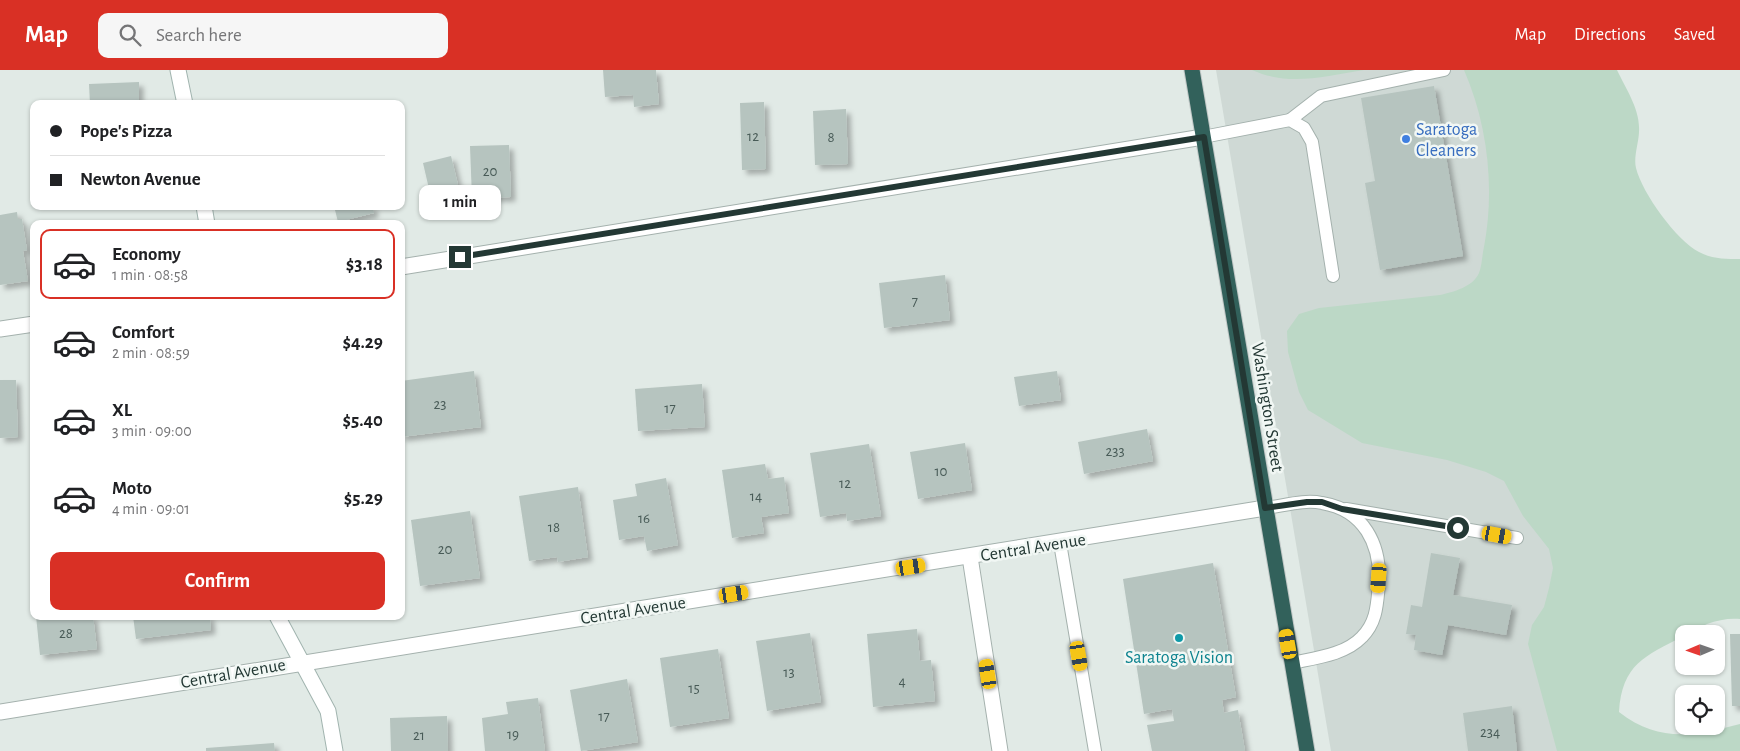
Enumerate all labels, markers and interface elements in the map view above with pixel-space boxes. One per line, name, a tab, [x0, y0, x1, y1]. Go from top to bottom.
search box	[98, 13, 448, 58]
icon: search	[116, 21, 144, 49]
text: Map	[25, 23, 68, 47]
text: Search here	[156, 26, 242, 45]
text: Map	[1515, 26, 1546, 44]
text: Directions	[1574, 26, 1646, 44]
text: Saved	[1674, 26, 1715, 44]
place label: Saratoga Cleaners	[1416, 121, 1477, 160]
text: Pope's Pizza	[80, 122, 172, 141]
house number: 12	[747, 129, 759, 144]
house number: 8	[827, 130, 835, 145]
marker: Saratoga Cleaners	[1400, 133, 1412, 145]
house number: 20	[483, 164, 497, 179]
text: Newton Avenue	[80, 170, 201, 189]
callout: 1 min	[419, 184, 501, 220]
text: 1 min	[443, 194, 477, 210]
icon: car	[52, 242, 97, 287]
text: Economy	[112, 245, 181, 264]
route end	[449, 246, 471, 268]
text: $3.18	[346, 255, 383, 274]
text: 1 min · 08:58	[112, 267, 188, 283]
house number: 7	[912, 294, 918, 309]
icon: car	[52, 320, 97, 365]
text: Comfort	[112, 323, 174, 342]
text: $4.29	[342, 333, 383, 352]
street label: Washington Street	[1248, 341, 1286, 473]
text: 2 min · 08:59	[112, 345, 190, 361]
house number: 23	[433, 397, 447, 412]
icon: car	[52, 398, 97, 443]
text: XL	[112, 401, 132, 420]
house number: 17	[664, 401, 676, 416]
text: $5.40	[342, 411, 383, 430]
text: 3 min · 09:00	[112, 423, 192, 439]
house number: 233	[1105, 444, 1125, 459]
house number: 10	[934, 464, 948, 479]
icon: car	[52, 476, 97, 521]
house number: 12	[839, 476, 851, 491]
text: Moto	[112, 479, 152, 498]
text: $5.29	[344, 489, 383, 508]
house number: 14	[750, 489, 762, 504]
text: 4 min · 09:01	[112, 501, 190, 517]
house number: 16	[638, 511, 650, 526]
route start	[1447, 517, 1469, 539]
house number: 18	[548, 520, 560, 535]
car	[1480, 525, 1513, 545]
street label: Central Avenue	[979, 531, 1087, 565]
house number: 20	[438, 542, 452, 557]
button: Confirm	[50, 552, 385, 610]
car	[895, 557, 926, 577]
car	[1370, 563, 1387, 593]
car	[718, 584, 749, 604]
street label: Central Avenue	[579, 594, 687, 628]
north arrow	[1675, 625, 1725, 675]
map controls	[1675, 625, 1725, 735]
house number: 28	[59, 626, 73, 641]
car	[1278, 628, 1297, 660]
marker: Saratoga Vision	[1173, 632, 1185, 644]
car	[1069, 640, 1088, 672]
place label: Saratoga Vision	[1125, 649, 1233, 667]
street label: Central Avenue	[179, 656, 287, 692]
car	[978, 658, 997, 690]
house number: 13	[783, 665, 795, 680]
house number: 4	[898, 674, 906, 689]
house number: 15	[688, 681, 700, 696]
button: locate	[1675, 685, 1725, 735]
house number: 17	[598, 709, 610, 724]
house number: 234	[1480, 725, 1500, 740]
house number: 19	[507, 727, 519, 742]
house number: 21	[413, 728, 425, 743]

